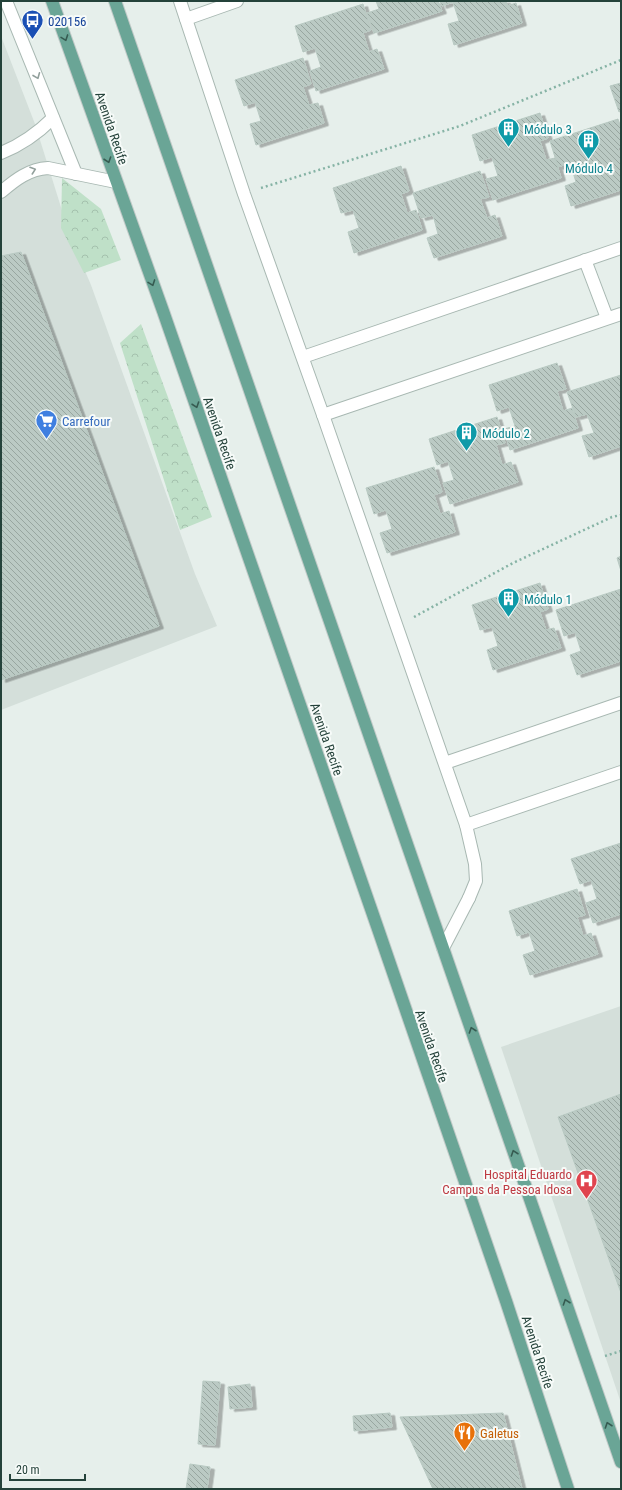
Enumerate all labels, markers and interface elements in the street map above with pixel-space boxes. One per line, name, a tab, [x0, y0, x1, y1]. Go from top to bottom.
bus stop icon: 020156	[20, 8, 46, 41]
place label: 020156	[48, 14, 87, 29]
one-way arrow	[60, 34, 68, 41]
one-way arrow	[32, 73, 40, 80]
street label: Avenida Recife	[92, 90, 131, 166]
building icon: Módulo 3	[496, 116, 522, 149]
place label: Módulo 3	[524, 122, 572, 137]
building icon: Módulo 4	[576, 127, 602, 160]
one-way arrow	[103, 157, 112, 164]
place label: Módulo 4	[565, 161, 614, 176]
one-way arrow	[30, 167, 37, 175]
one-way arrow	[148, 279, 156, 286]
street label: Avenida Recife	[200, 395, 239, 471]
one-way arrow	[191, 402, 199, 409]
supermarket icon: Carrefour	[33, 408, 59, 441]
place label: Carrefour	[62, 414, 110, 429]
building icon: Módulo 2	[453, 420, 479, 453]
place label: Módulo 2	[482, 426, 530, 441]
building icon: Módulo 1	[496, 586, 522, 619]
place label: Módulo 1	[524, 592, 572, 607]
street label: Avenida Recife	[307, 701, 346, 777]
street label: Avenida Recife	[412, 1008, 451, 1084]
one-way arrow	[468, 1027, 476, 1034]
one-way arrow	[510, 1150, 519, 1157]
place label: Hospital Eduardo Campus da Pessoa Idosa	[442, 1167, 572, 1197]
hospital icon: Hospital Eduardo Campus da Pessoa Idosa	[574, 1168, 600, 1201]
one-way arrow	[562, 1299, 571, 1306]
street label: Avenida Recife	[519, 1314, 556, 1390]
restaurant icon: Galetus	[452, 1420, 478, 1453]
one-way arrow	[605, 1422, 613, 1429]
place label: Galetus	[480, 1426, 519, 1441]
scale bar	[10, 1456, 85, 1482]
text: 20 m	[16, 1463, 40, 1477]

